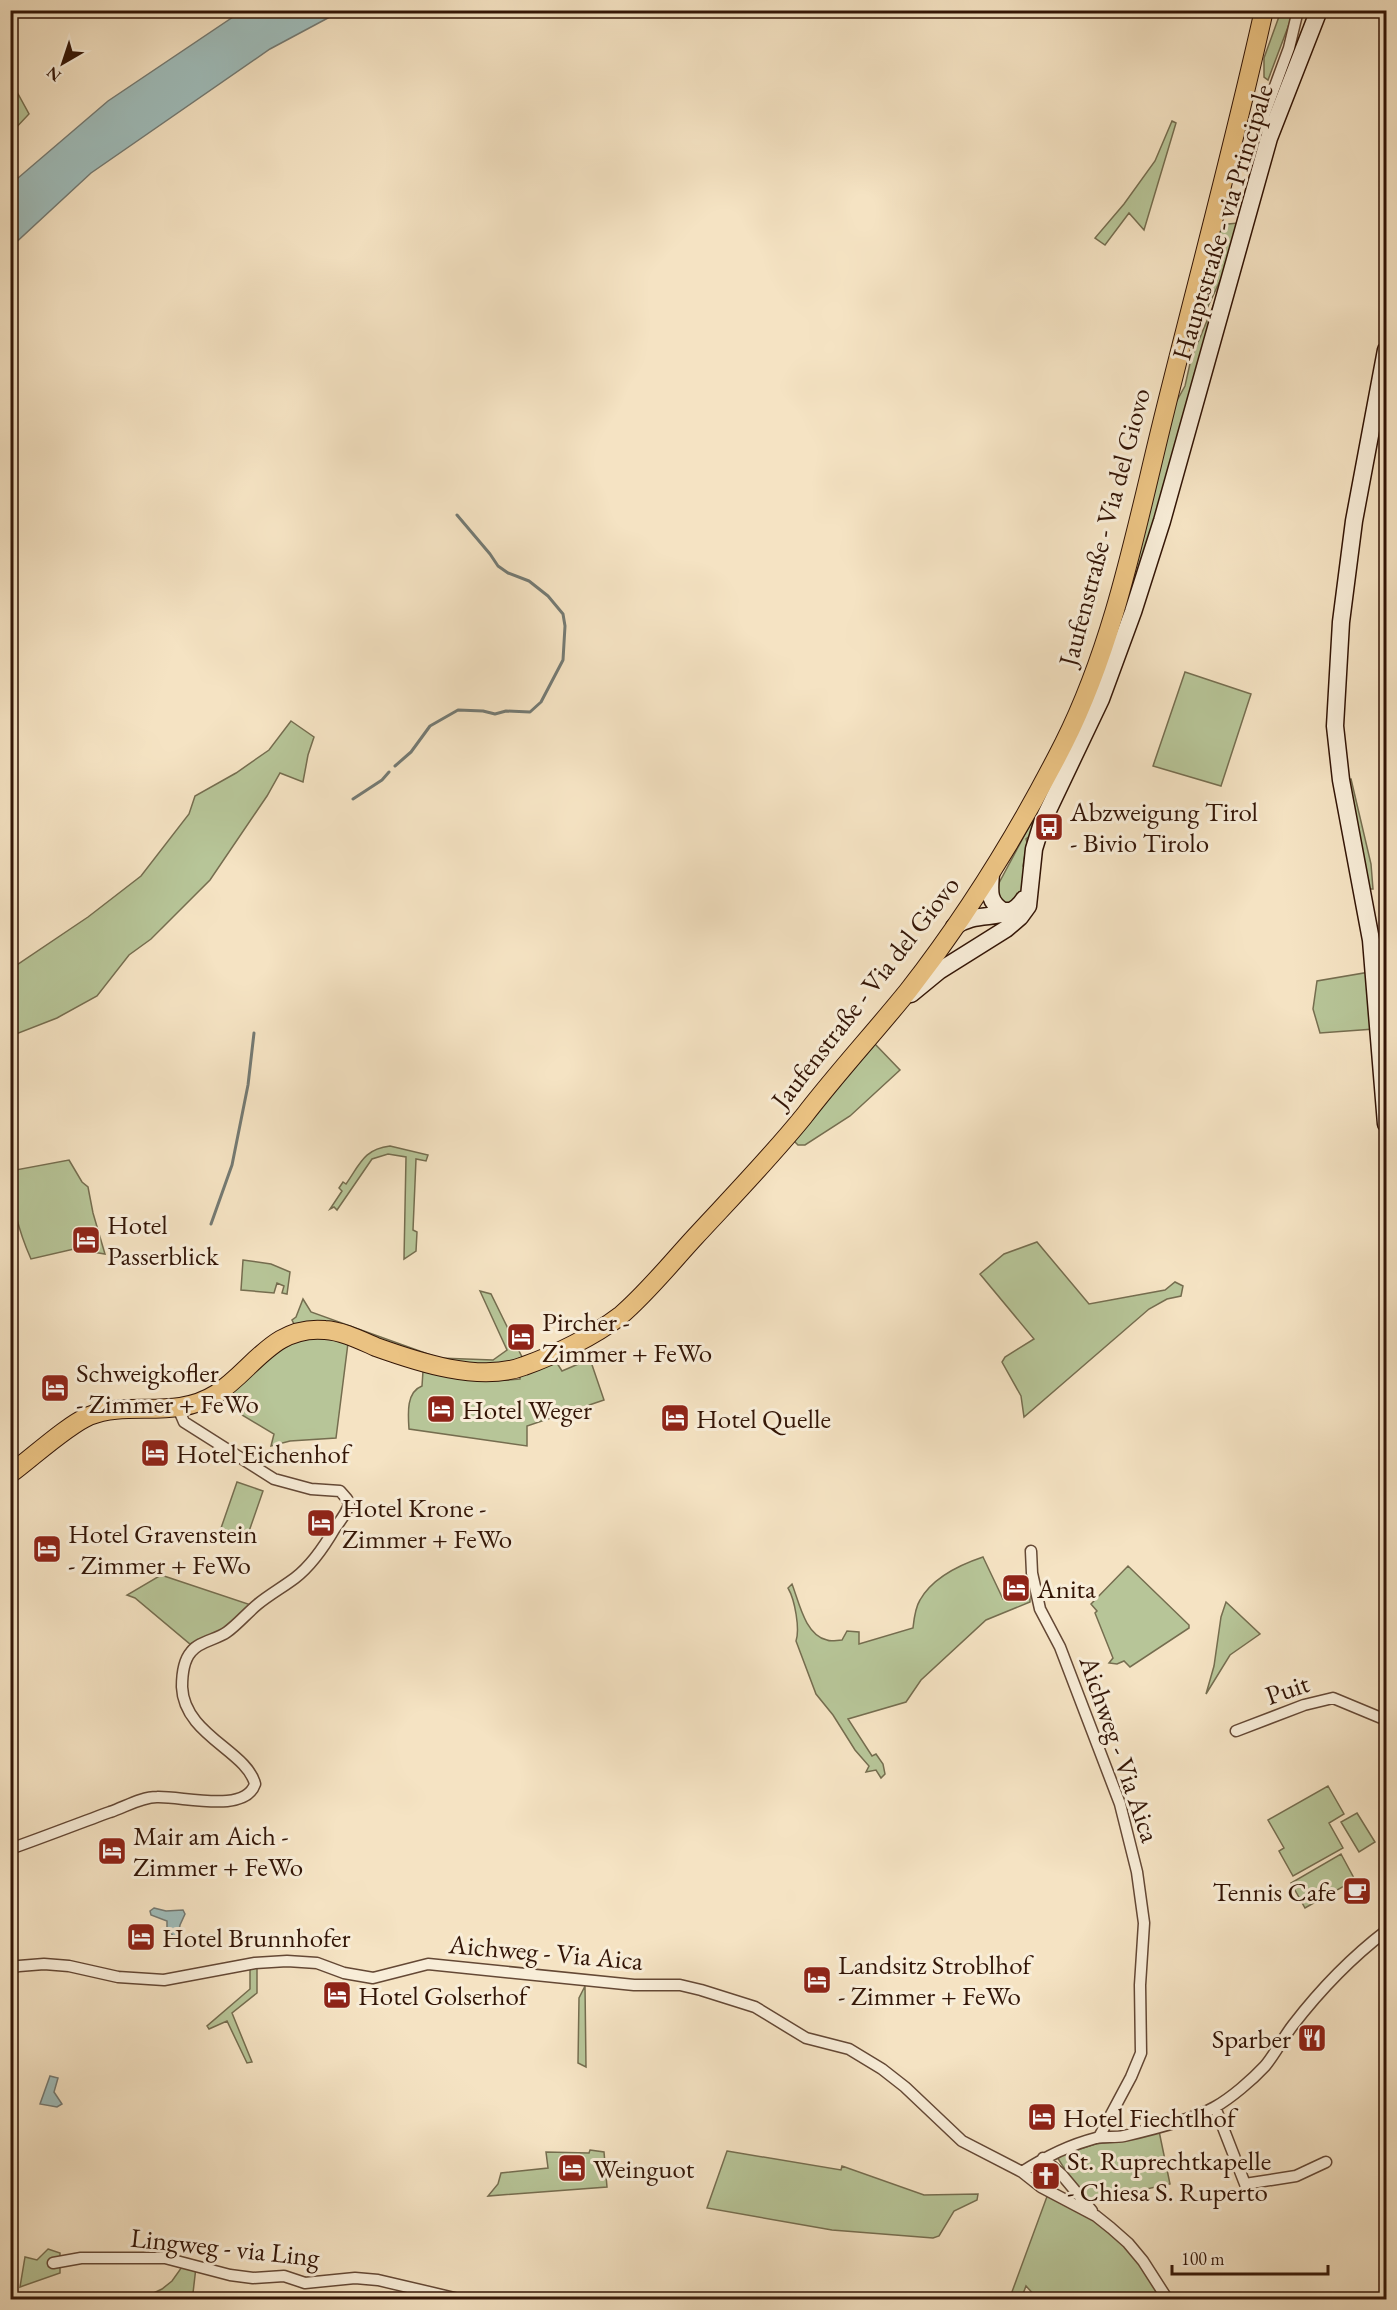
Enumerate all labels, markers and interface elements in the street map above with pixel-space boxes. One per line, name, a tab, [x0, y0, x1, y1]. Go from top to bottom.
north arrow	[33, 33, 93, 93]
text: N	[42, 62, 66, 87]
street label: Hauptstraße - via Principale	[1163, 80, 1281, 364]
street label: Jaufenstraße - Via del Giovo	[1050, 384, 1158, 672]
place label: Abzweigung Tirol - Bivio Tirolo	[1069, 794, 1258, 860]
bus stop icon: Abzweigung Tirol - Bivio Tirolo	[1033, 811, 1065, 843]
street label: Jaufenstraße - Via del Giovo	[762, 868, 967, 1117]
place label: Hotel Passerblick	[107, 1207, 219, 1273]
hotel icon: Hotel Passerblick	[70, 1224, 102, 1256]
place label: Pircher - Zimmer + FeWo	[542, 1304, 712, 1370]
hotel icon: Pircher - Zimmer + FeWo	[505, 1321, 537, 1353]
place label: Schweigkofler - Zimmer + FeWo	[76, 1355, 259, 1421]
hotel icon: Schweigkofler - Zimmer + FeWo	[39, 1372, 71, 1404]
place label: Hotel Weger	[462, 1392, 592, 1427]
hotel icon: Hotel Weger	[425, 1393, 457, 1425]
place label: Hotel Quelle	[696, 1401, 831, 1436]
hotel icon: Hotel Quelle	[659, 1402, 691, 1434]
place label: Hotel Eichenhof	[176, 1436, 353, 1471]
hotel icon: Hotel Eichenhof	[139, 1437, 171, 1469]
place label: Hotel Krone - Zimmer + FeWo	[342, 1490, 512, 1556]
hotel icon: Hotel Krone - Zimmer + FeWo	[305, 1507, 337, 1539]
place label: Hotel Gravenstein - Zimmer + FeWo	[68, 1516, 258, 1582]
hotel icon: Hotel Gravenstein - Zimmer + FeWo	[31, 1533, 63, 1565]
place label: Anita	[1036, 1571, 1096, 1606]
hotel icon: Anita	[1000, 1572, 1032, 1604]
street label: Aichweg - Via Aica	[1071, 1650, 1168, 1847]
street label: Puit	[1260, 1665, 1314, 1713]
place label: Mair am Aich - Zimmer + FeWo	[133, 1818, 303, 1884]
hotel icon: Mair am Aich - Zimmer + FeWo	[96, 1835, 128, 1867]
place label: Tennis Cafe	[1213, 1874, 1336, 1909]
cafe icon: Tennis Cafe	[1341, 1875, 1373, 1907]
place label: Hotel Brunnhofer	[162, 1920, 350, 1955]
hotel icon: Hotel Brunnhofer	[125, 1921, 157, 1953]
street label: Aichweg - Via Aica	[446, 1926, 645, 1978]
place label: Landsitz Stroblhof - Zimmer + FeWo	[838, 1947, 1035, 2013]
hotel icon: Landsitz Stroblhof - Zimmer + FeWo	[801, 1964, 833, 1996]
place label: Hotel Golserhof	[358, 1978, 531, 2013]
hotel icon: Hotel Golserhof	[321, 1979, 353, 2011]
place label: Sparber	[1212, 2021, 1291, 2056]
restaurant icon: Sparber	[1296, 2022, 1328, 2054]
place label: Hotel Fiechtlhof	[1063, 2100, 1239, 2135]
hotel icon: Hotel Fiechtlhof	[1026, 2101, 1058, 2133]
place label: St. Ruprechtkapelle - Chiesa S. Ruperto	[1067, 2143, 1271, 2209]
place label: Weinguot	[593, 2151, 695, 2186]
hotel icon: Weinguot	[556, 2152, 588, 2184]
church icon: St. Ruprechtkapelle - Chiesa S. Ruperto	[1030, 2160, 1062, 2192]
street label: Lingweg - via Ling	[129, 2220, 321, 2274]
scale bar	[1172, 2238, 1328, 2276]
text: 100 m	[1181, 2247, 1225, 2270]

